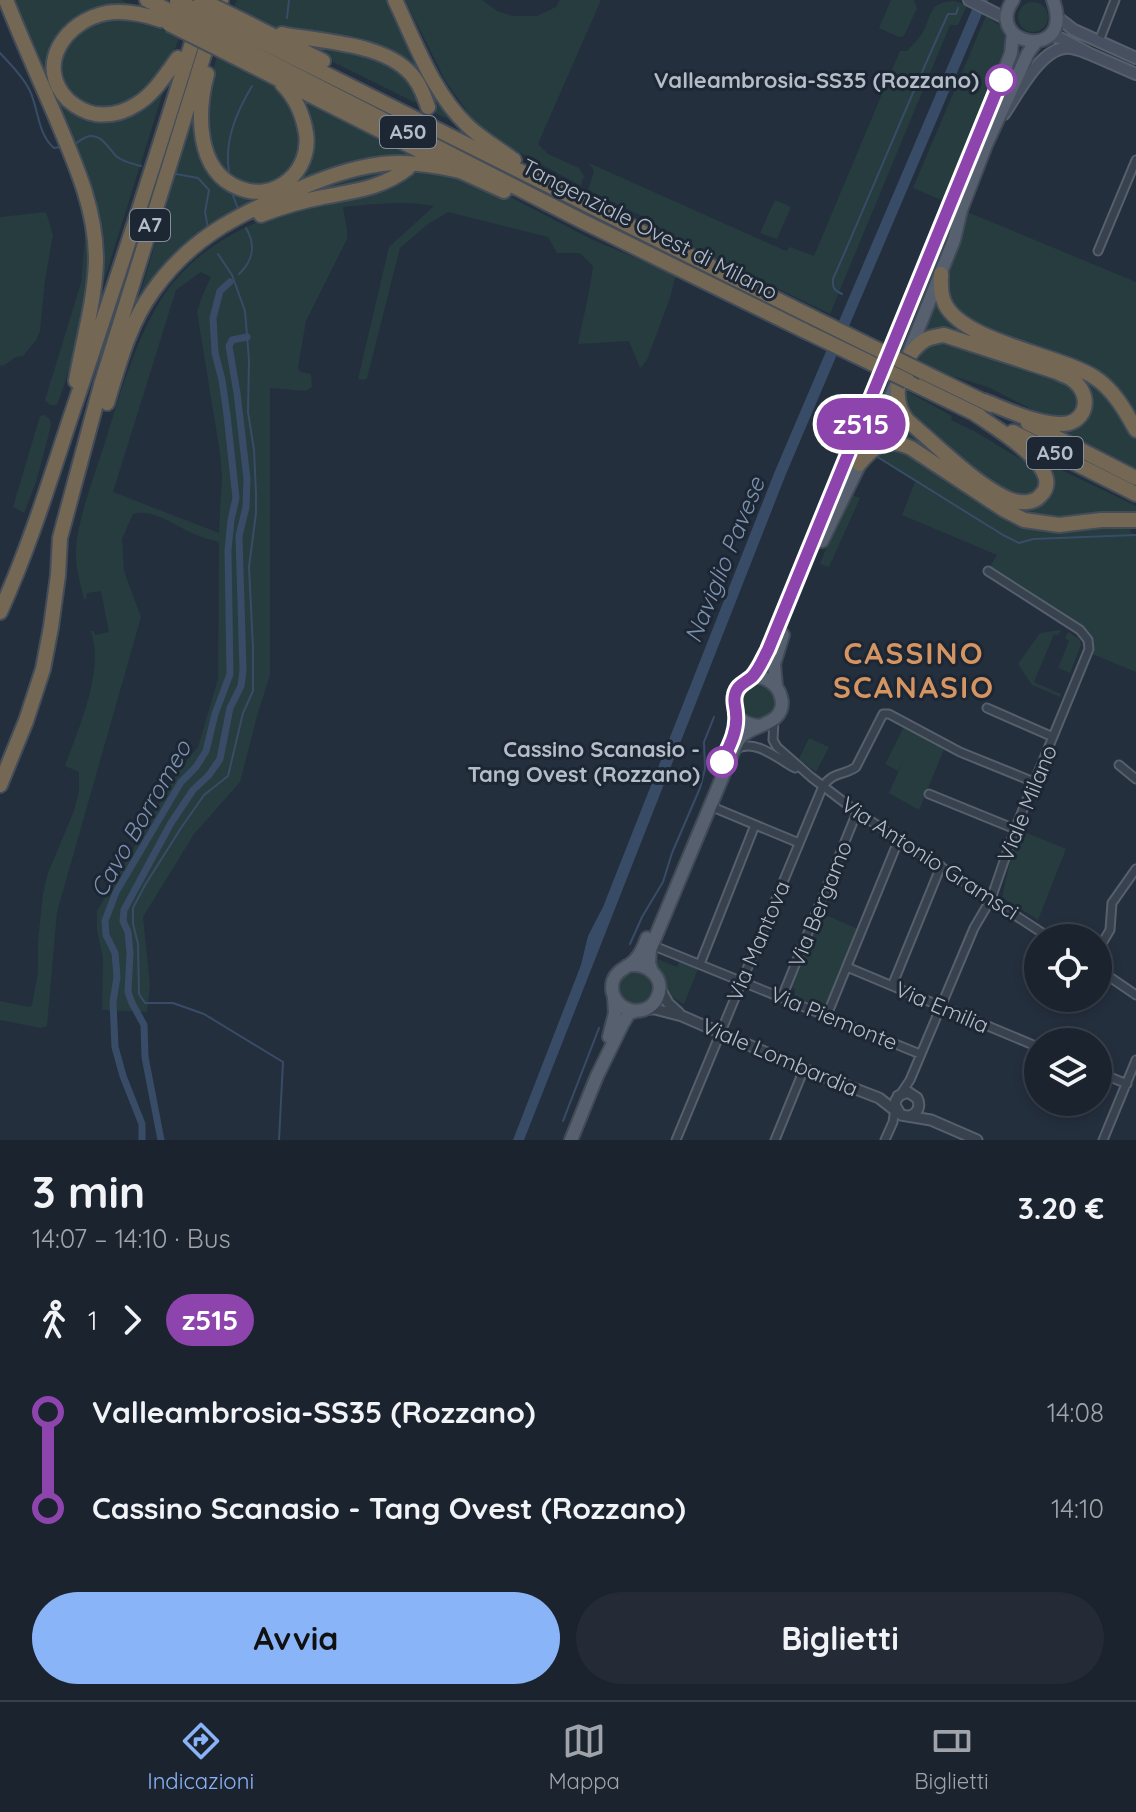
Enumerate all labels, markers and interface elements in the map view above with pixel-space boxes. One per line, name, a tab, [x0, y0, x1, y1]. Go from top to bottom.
marker: Valleambrosia-SS35 (Rozzano)	[986, 65, 1016, 95]
place label: Valleambrosia-SS35 (Rozzano)	[654, 66, 979, 94]
road number: A50	[380, 116, 436, 148]
street label: Tangenziale Ovest di Milano	[517, 152, 783, 306]
road number: A7	[130, 209, 170, 241]
line badge: z515	[805, 398, 917, 450]
text: z515	[833, 406, 889, 441]
road number: A50	[1027, 437, 1083, 469]
water label: Naviglio Pavese	[677, 471, 771, 647]
district label: CASSINO SCANASIO	[833, 634, 995, 706]
water label: Cavo Borromeo	[83, 733, 198, 902]
place label: Cassino Scanasio - Tang Ovest (Rozzano)	[467, 735, 700, 788]
street label: Viale Milano	[991, 741, 1063, 865]
marker: Cassino Scanasio - Tang Ovest (Rozzano)	[707, 747, 737, 777]
street label: Via Antonio Gramsci	[836, 790, 1024, 926]
street label: Via Bergamo	[782, 837, 858, 971]
street label: Via Mantova	[720, 876, 796, 1006]
map controls	[1024, 924, 1112, 1116]
button: locate	[1024, 924, 1112, 1012]
street label: Via Emilia	[891, 975, 993, 1039]
street label: Via Piemonte	[766, 980, 902, 1056]
street label: Viale Lombardia	[698, 1011, 862, 1103]
button: layers	[1024, 1028, 1112, 1116]
text: 3 min	[32, 1164, 145, 1219]
text: 3.20 €	[1018, 1189, 1104, 1227]
text: 14:07 – 14:10 · Bus	[32, 1222, 231, 1255]
icon: walk	[32, 1298, 76, 1342]
icon: forward	[110, 1298, 154, 1342]
text: z515	[182, 1302, 238, 1337]
text: 1	[88, 1304, 98, 1337]
text: Valleambrosia-SS35 (Rozzano)	[92, 1393, 536, 1431]
text: 14:08	[1047, 1396, 1104, 1429]
text: Cassino Scanasio - Tang Ovest (Rozzano)	[92, 1489, 686, 1527]
text: 14:10	[1051, 1492, 1104, 1525]
button: Avvia	[32, 1592, 560, 1684]
button: Biglietti	[576, 1592, 1104, 1684]
tab: Indicazioni	[147, 1719, 254, 1795]
tab: Mappa	[548, 1719, 620, 1795]
tab: Biglietti	[914, 1719, 989, 1795]

